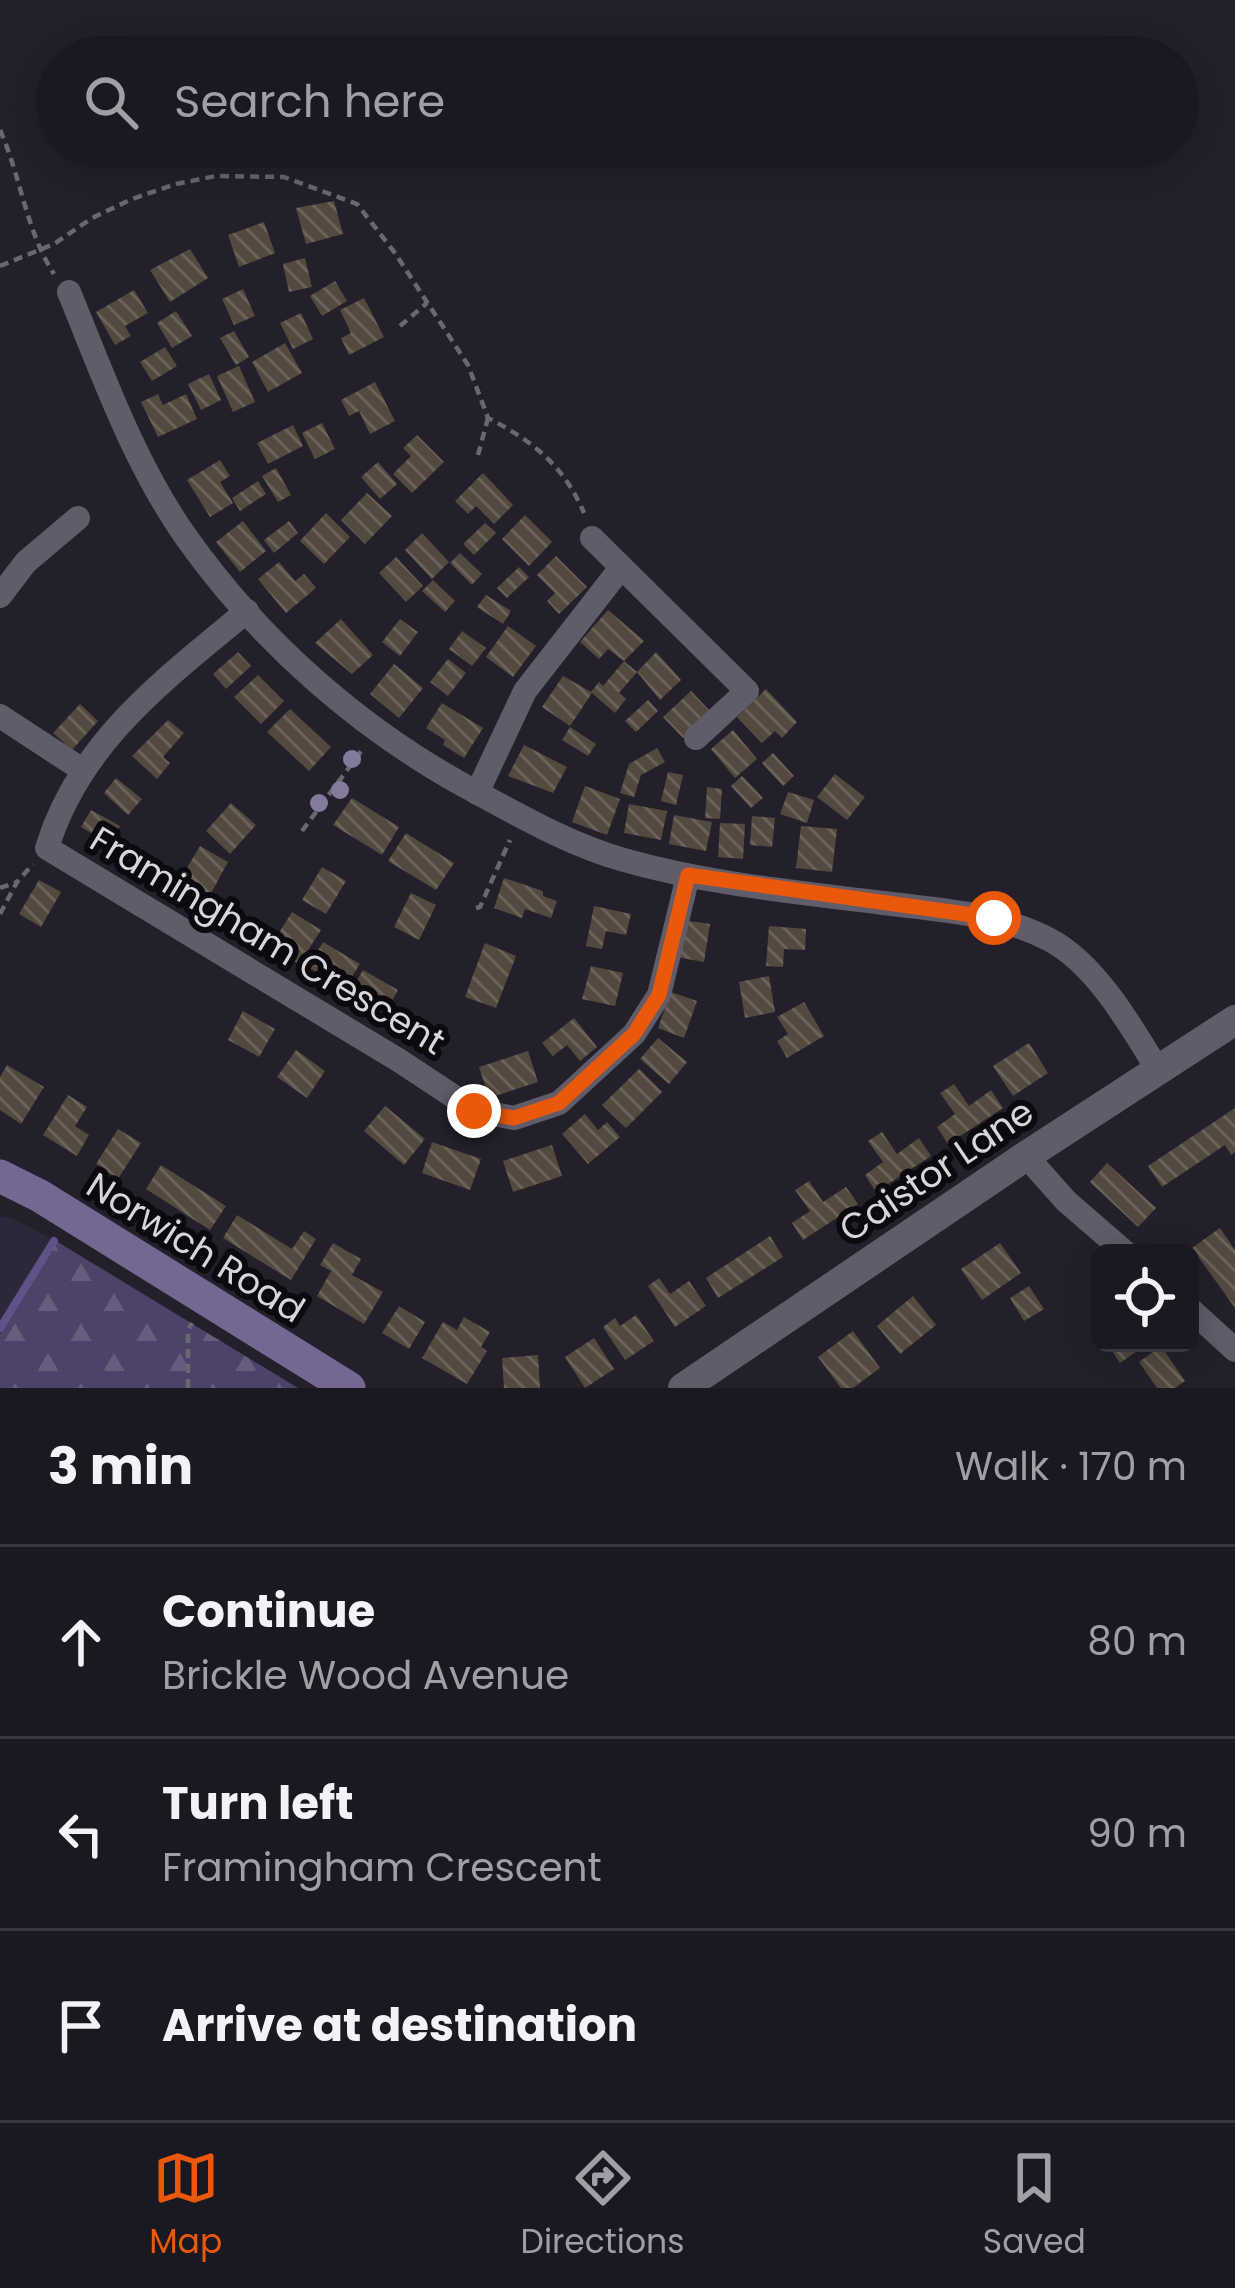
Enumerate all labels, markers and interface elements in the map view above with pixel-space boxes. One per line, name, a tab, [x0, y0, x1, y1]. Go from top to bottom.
search box	[36, 36, 1199, 168]
icon: search	[78, 69, 144, 135]
text: Search here	[174, 70, 445, 133]
street label: Framingham Crescent	[81, 814, 455, 1067]
route start	[967, 891, 1021, 945]
route end	[447, 1084, 501, 1138]
street label: Caistor Lane	[829, 1087, 1043, 1254]
street label: Norwich Road	[77, 1160, 315, 1335]
map controls	[1091, 1244, 1199, 1352]
button: locate	[1091, 1244, 1199, 1352]
text: 3 min	[48, 1430, 193, 1502]
text: Walk · 170 m	[955, 1439, 1187, 1494]
text: Continue	[162, 1580, 375, 1643]
icon: ahead	[48, 1609, 114, 1675]
text: 80 m	[1087, 1614, 1187, 1669]
text: Brickle Wood Avenue	[162, 1648, 569, 1703]
text: Turn left	[162, 1772, 354, 1835]
icon: left	[48, 1801, 114, 1867]
text: 90 m	[1087, 1806, 1187, 1861]
text: Framingham Crescent	[162, 1840, 602, 1895]
icon: arrive	[48, 1993, 114, 2059]
text: Arrive at destination	[162, 1994, 637, 2057]
tab: Map	[149, 2145, 222, 2267]
tab: Directions	[521, 2145, 684, 2267]
tab: Saved	[983, 2145, 1086, 2267]

